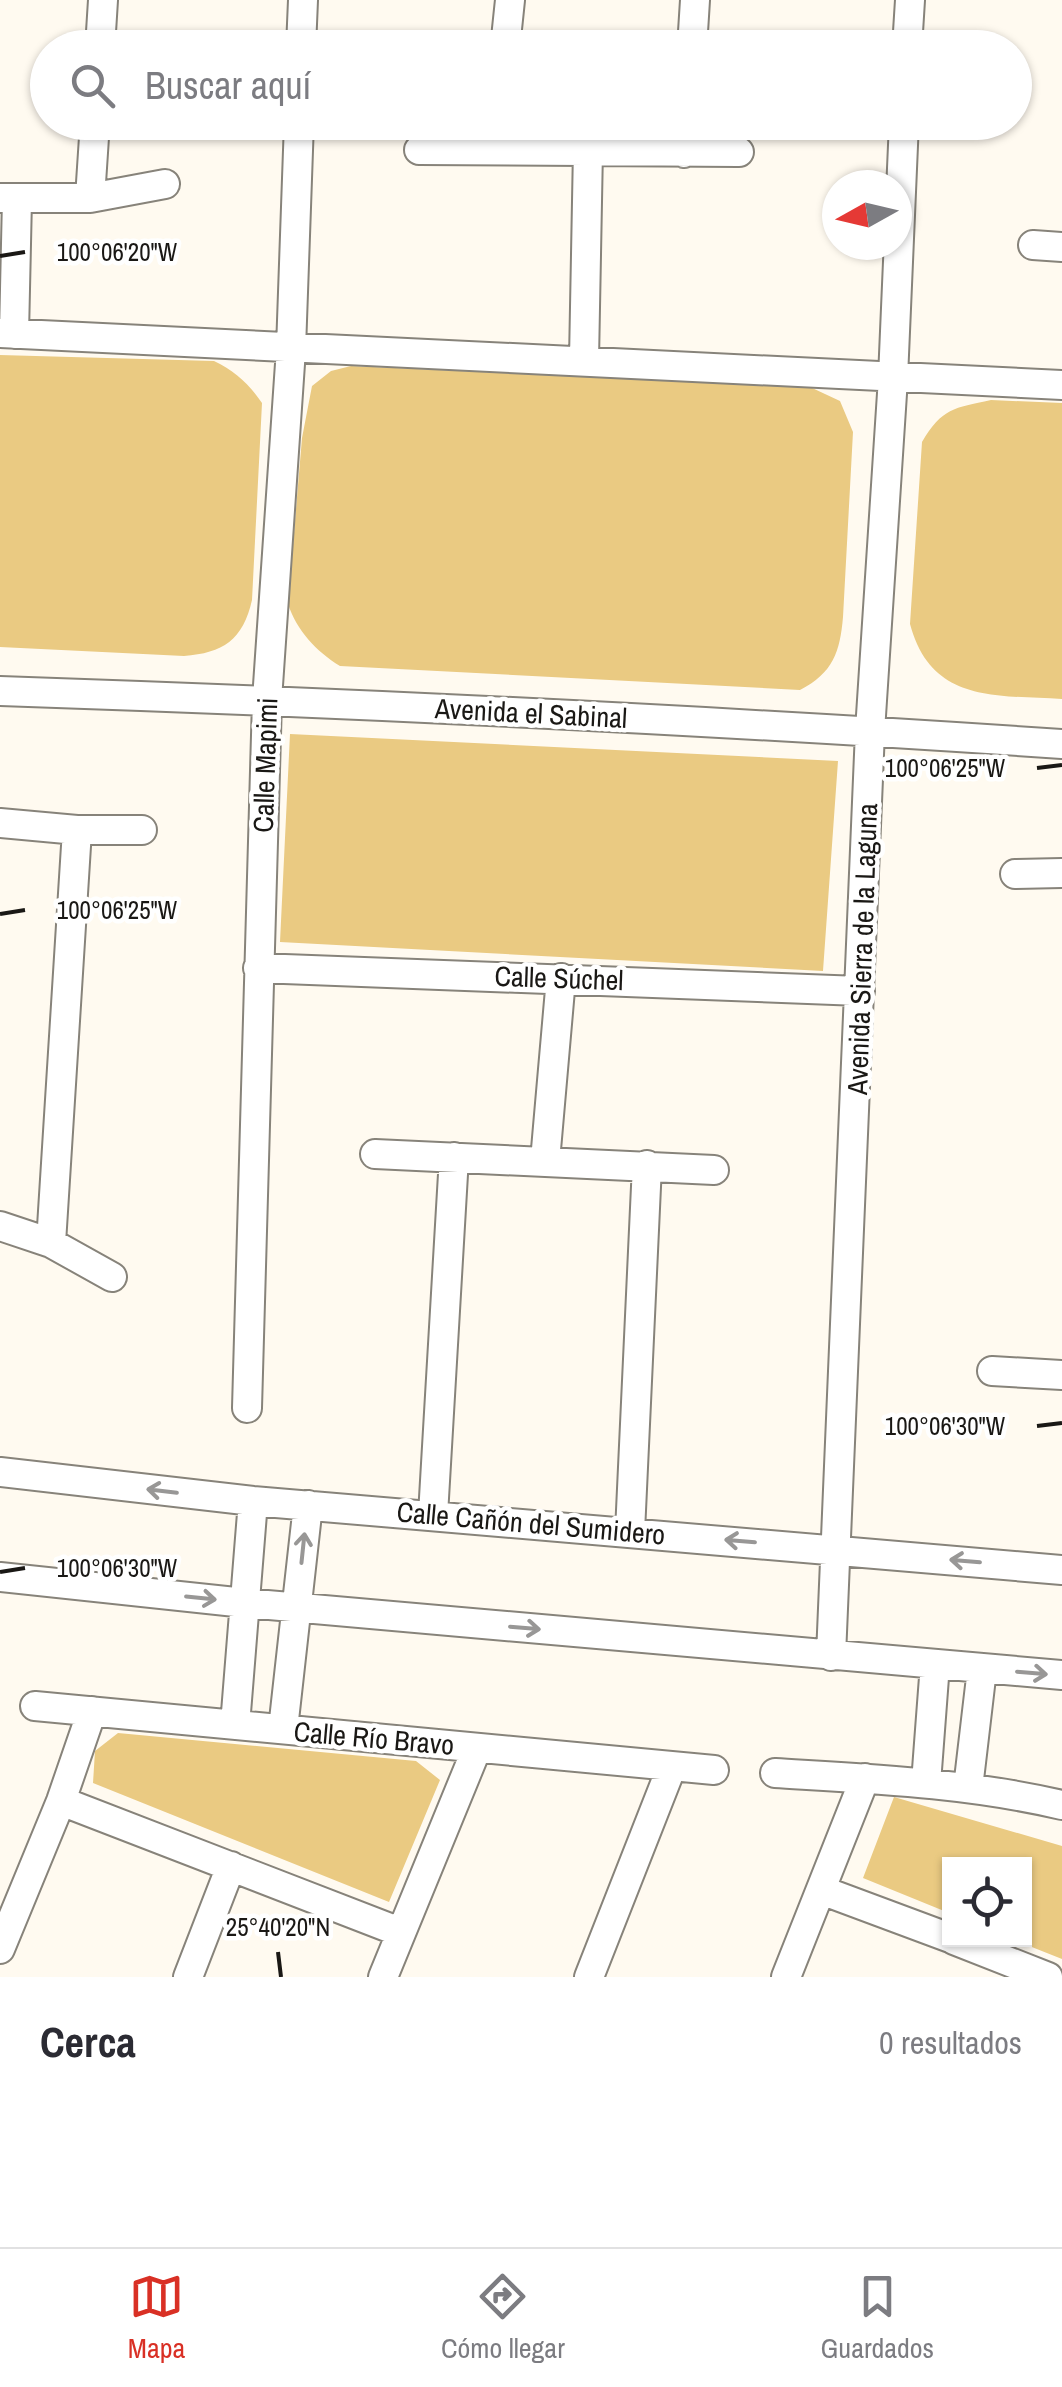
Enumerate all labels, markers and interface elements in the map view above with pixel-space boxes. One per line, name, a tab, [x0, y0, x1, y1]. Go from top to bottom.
search box	[30, 30, 1032, 140]
icon: search	[65, 58, 120, 113]
text: Buscar aquí	[145, 60, 311, 111]
north arrow	[822, 170, 912, 260]
text: 100°06'20"W	[57, 235, 178, 269]
street label: Avenida el Sabinal	[433, 689, 628, 737]
street label: Calle Mapimi	[244, 697, 286, 833]
text: 100°06'25"W	[885, 751, 1006, 785]
street label: Avenida Sierra de la Laguna	[838, 802, 886, 1097]
text: 100°06'25"W	[57, 893, 178, 927]
street label: Calle Súchel	[494, 957, 624, 999]
text: 100°06'30"W	[885, 1409, 1006, 1443]
one-way arrow	[146, 1481, 178, 1500]
street label: Calle Cañón del Sumidero	[395, 1492, 667, 1554]
one-way arrow	[294, 1532, 313, 1564]
one-way arrow	[724, 1532, 756, 1551]
text: 100°06'30"W	[57, 1551, 178, 1585]
one-way arrow	[949, 1552, 981, 1571]
one-way arrow	[185, 1589, 217, 1608]
one-way arrow	[508, 1618, 541, 1637]
one-way arrow	[1016, 1663, 1048, 1682]
street label: Calle Río Bravo	[292, 1712, 456, 1764]
map controls	[942, 1857, 1032, 1947]
button: locate	[942, 1857, 1032, 1947]
text: 25°40'20"N	[226, 1910, 330, 1944]
text: Cerca	[40, 2014, 136, 2070]
text: 0 resultados	[879, 2021, 1022, 2064]
tab: Mapa	[128, 2269, 185, 2367]
tab: Cómo llegar	[441, 2269, 565, 2367]
tab: Guardados	[821, 2269, 934, 2367]

